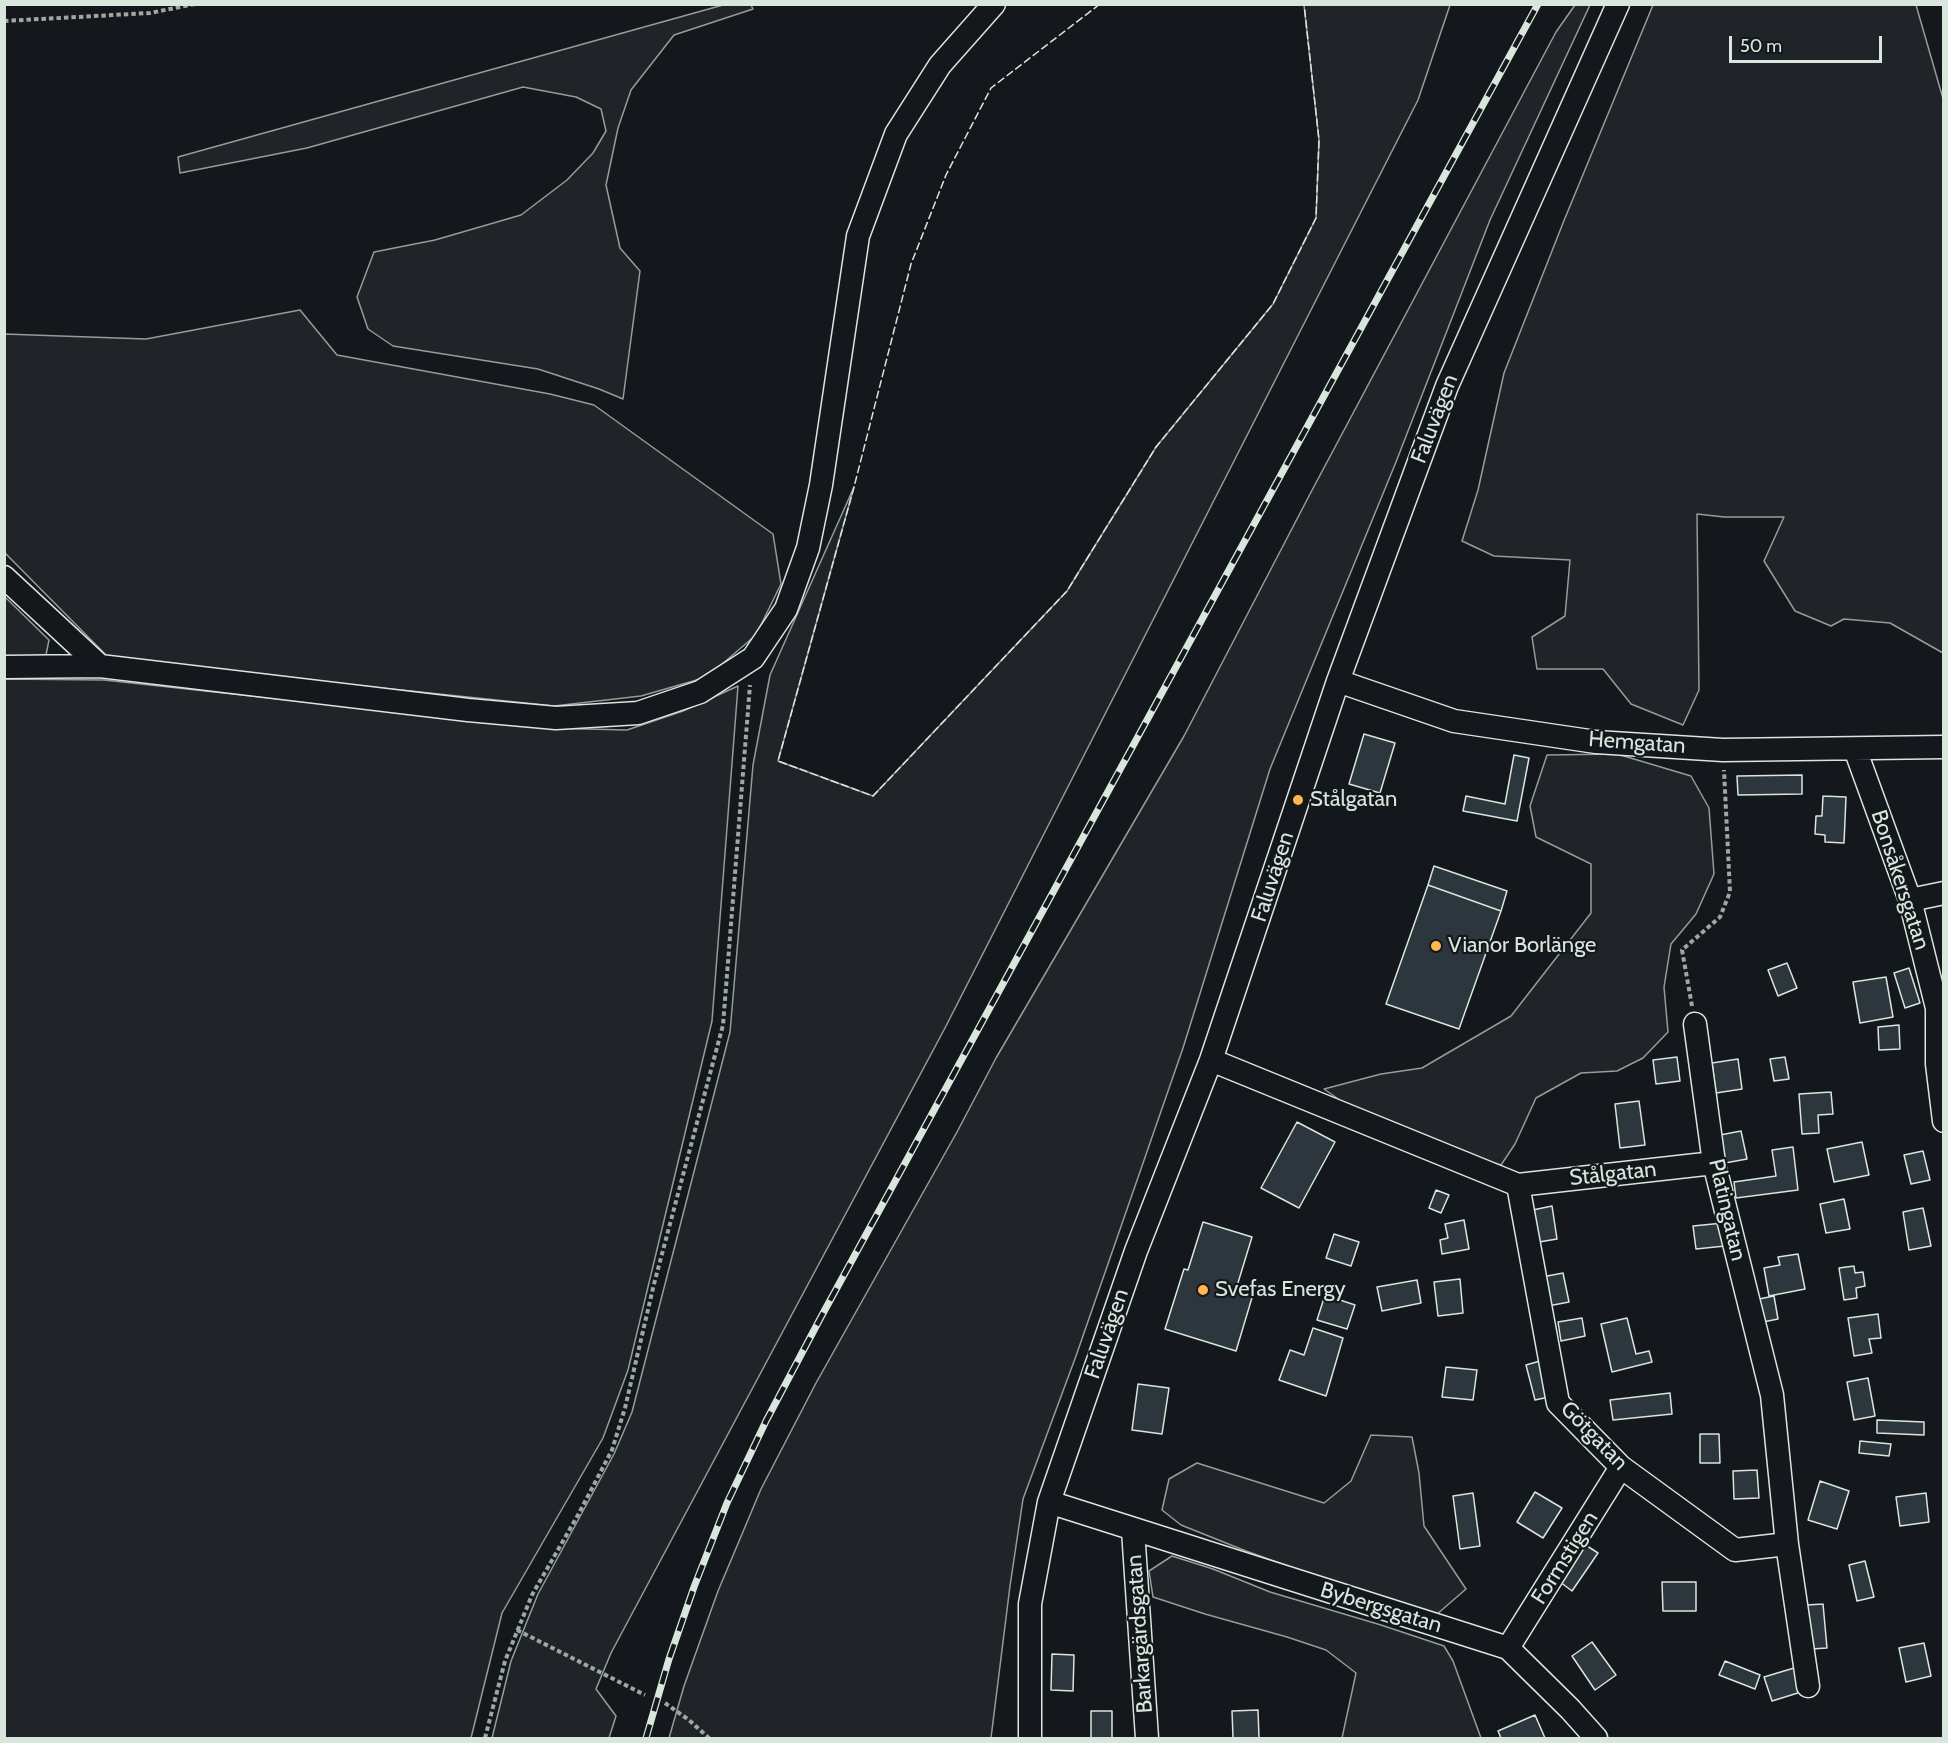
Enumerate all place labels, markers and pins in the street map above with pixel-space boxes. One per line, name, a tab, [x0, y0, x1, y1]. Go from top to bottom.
place label: Stålgatan	[1310, 787, 1397, 813]
marker: Stålgatan	[1291, 793, 1305, 807]
place label: Vianor Borlänge	[1448, 933, 1596, 959]
marker: Vianor Borlänge	[1429, 939, 1443, 953]
place label: Svefas Energy	[1215, 1277, 1346, 1303]
marker: Svefas Energy	[1196, 1283, 1210, 1297]

